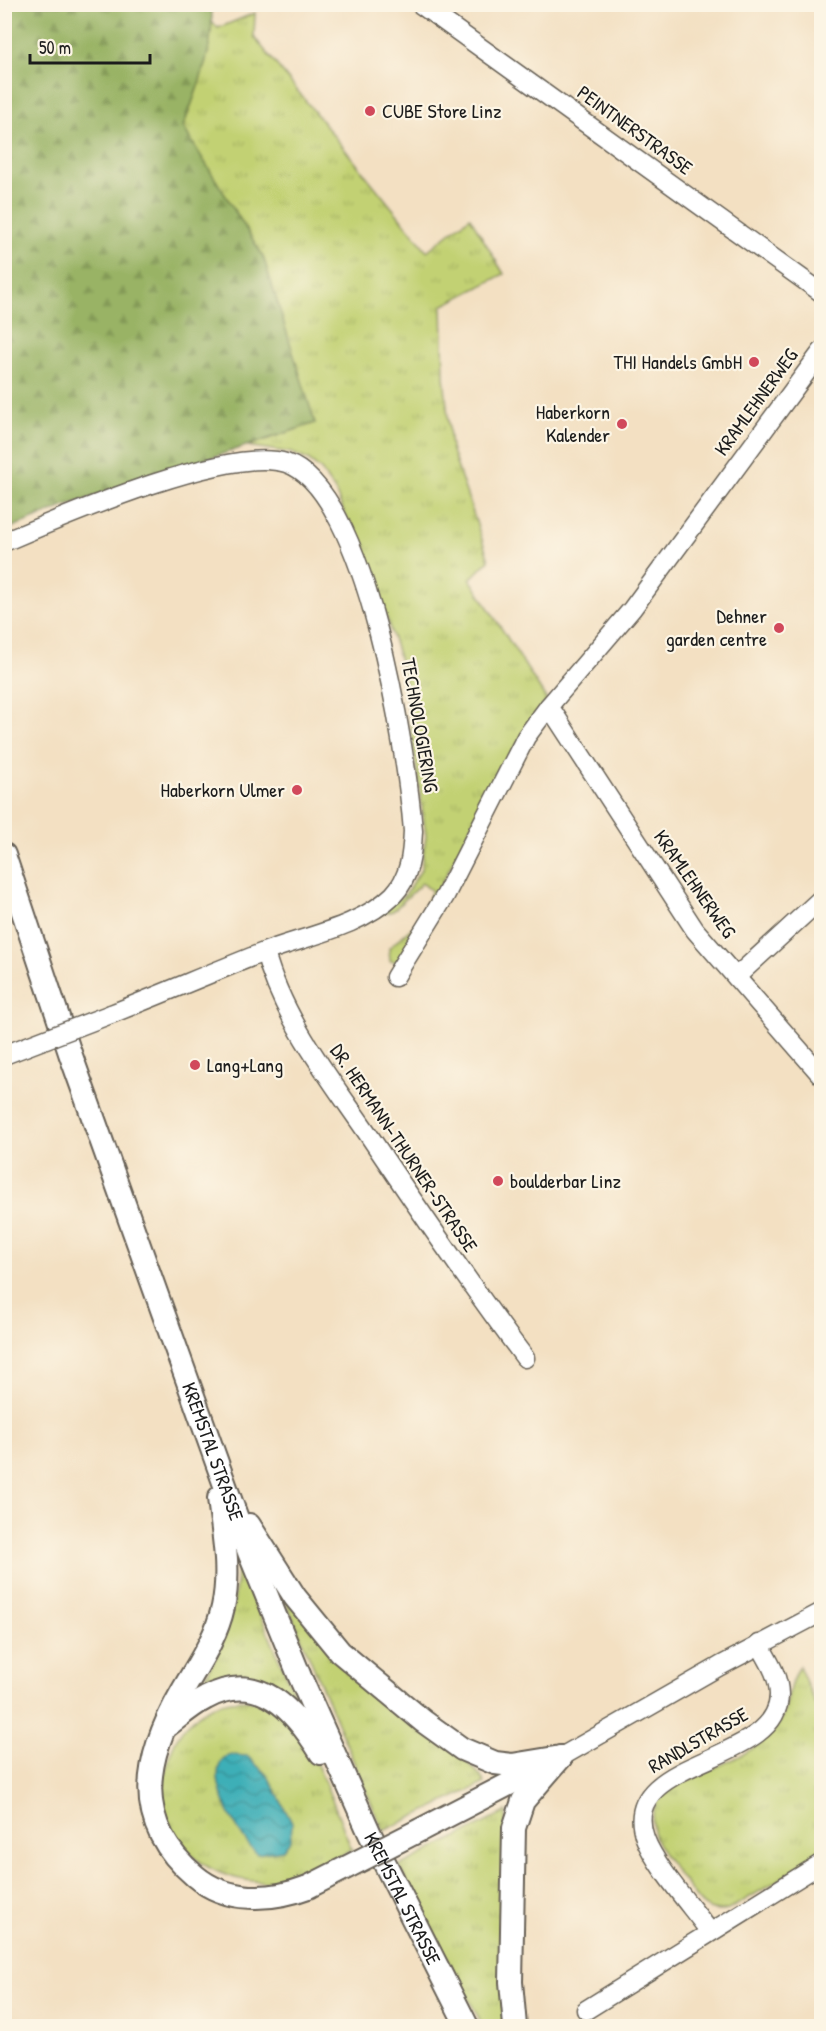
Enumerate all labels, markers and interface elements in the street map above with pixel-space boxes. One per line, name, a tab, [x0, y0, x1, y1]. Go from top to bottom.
scale bar	[30, 27, 150, 65]
text: 50 m	[39, 35, 71, 60]
street label: PEINTNERSTRASSE	[572, 79, 698, 181]
place label: CUBE Store Linz	[382, 97, 502, 124]
marker: CUBE Store Linz	[363, 104, 377, 118]
street label: KRAMLEHNERWEG	[708, 342, 804, 461]
place label: THI Handels GmbH	[614, 348, 742, 375]
marker: THI Handels GmbH	[747, 355, 761, 369]
place label: Haberkorn Kalender	[536, 398, 610, 448]
marker: Haberkorn Kalender	[615, 417, 629, 431]
place label: Dehner garden centre	[666, 602, 767, 652]
marker: Dehner garden centre	[772, 621, 786, 635]
street label: TECHNOLOGIERING	[395, 656, 446, 795]
place label: Haberkorn Ulmer	[161, 776, 285, 803]
marker: Haberkorn Ulmer	[290, 783, 304, 797]
street label: KRAMLEHNERWEG	[648, 824, 743, 943]
street label: DR. HERMANN-THURNER-STRASSE	[325, 1038, 484, 1257]
place label: Lang+Lang	[207, 1051, 283, 1078]
marker: Lang+Lang	[188, 1058, 202, 1072]
place label: boulderbar Linz	[510, 1167, 621, 1194]
marker: boulderbar Linz	[491, 1174, 505, 1188]
street label: KREMSTAL STRASSE	[176, 1378, 251, 1524]
street label: RANDLSTRASSE	[643, 1700, 753, 1779]
street label: KREMSTAL STRASSE	[358, 1827, 448, 1969]

